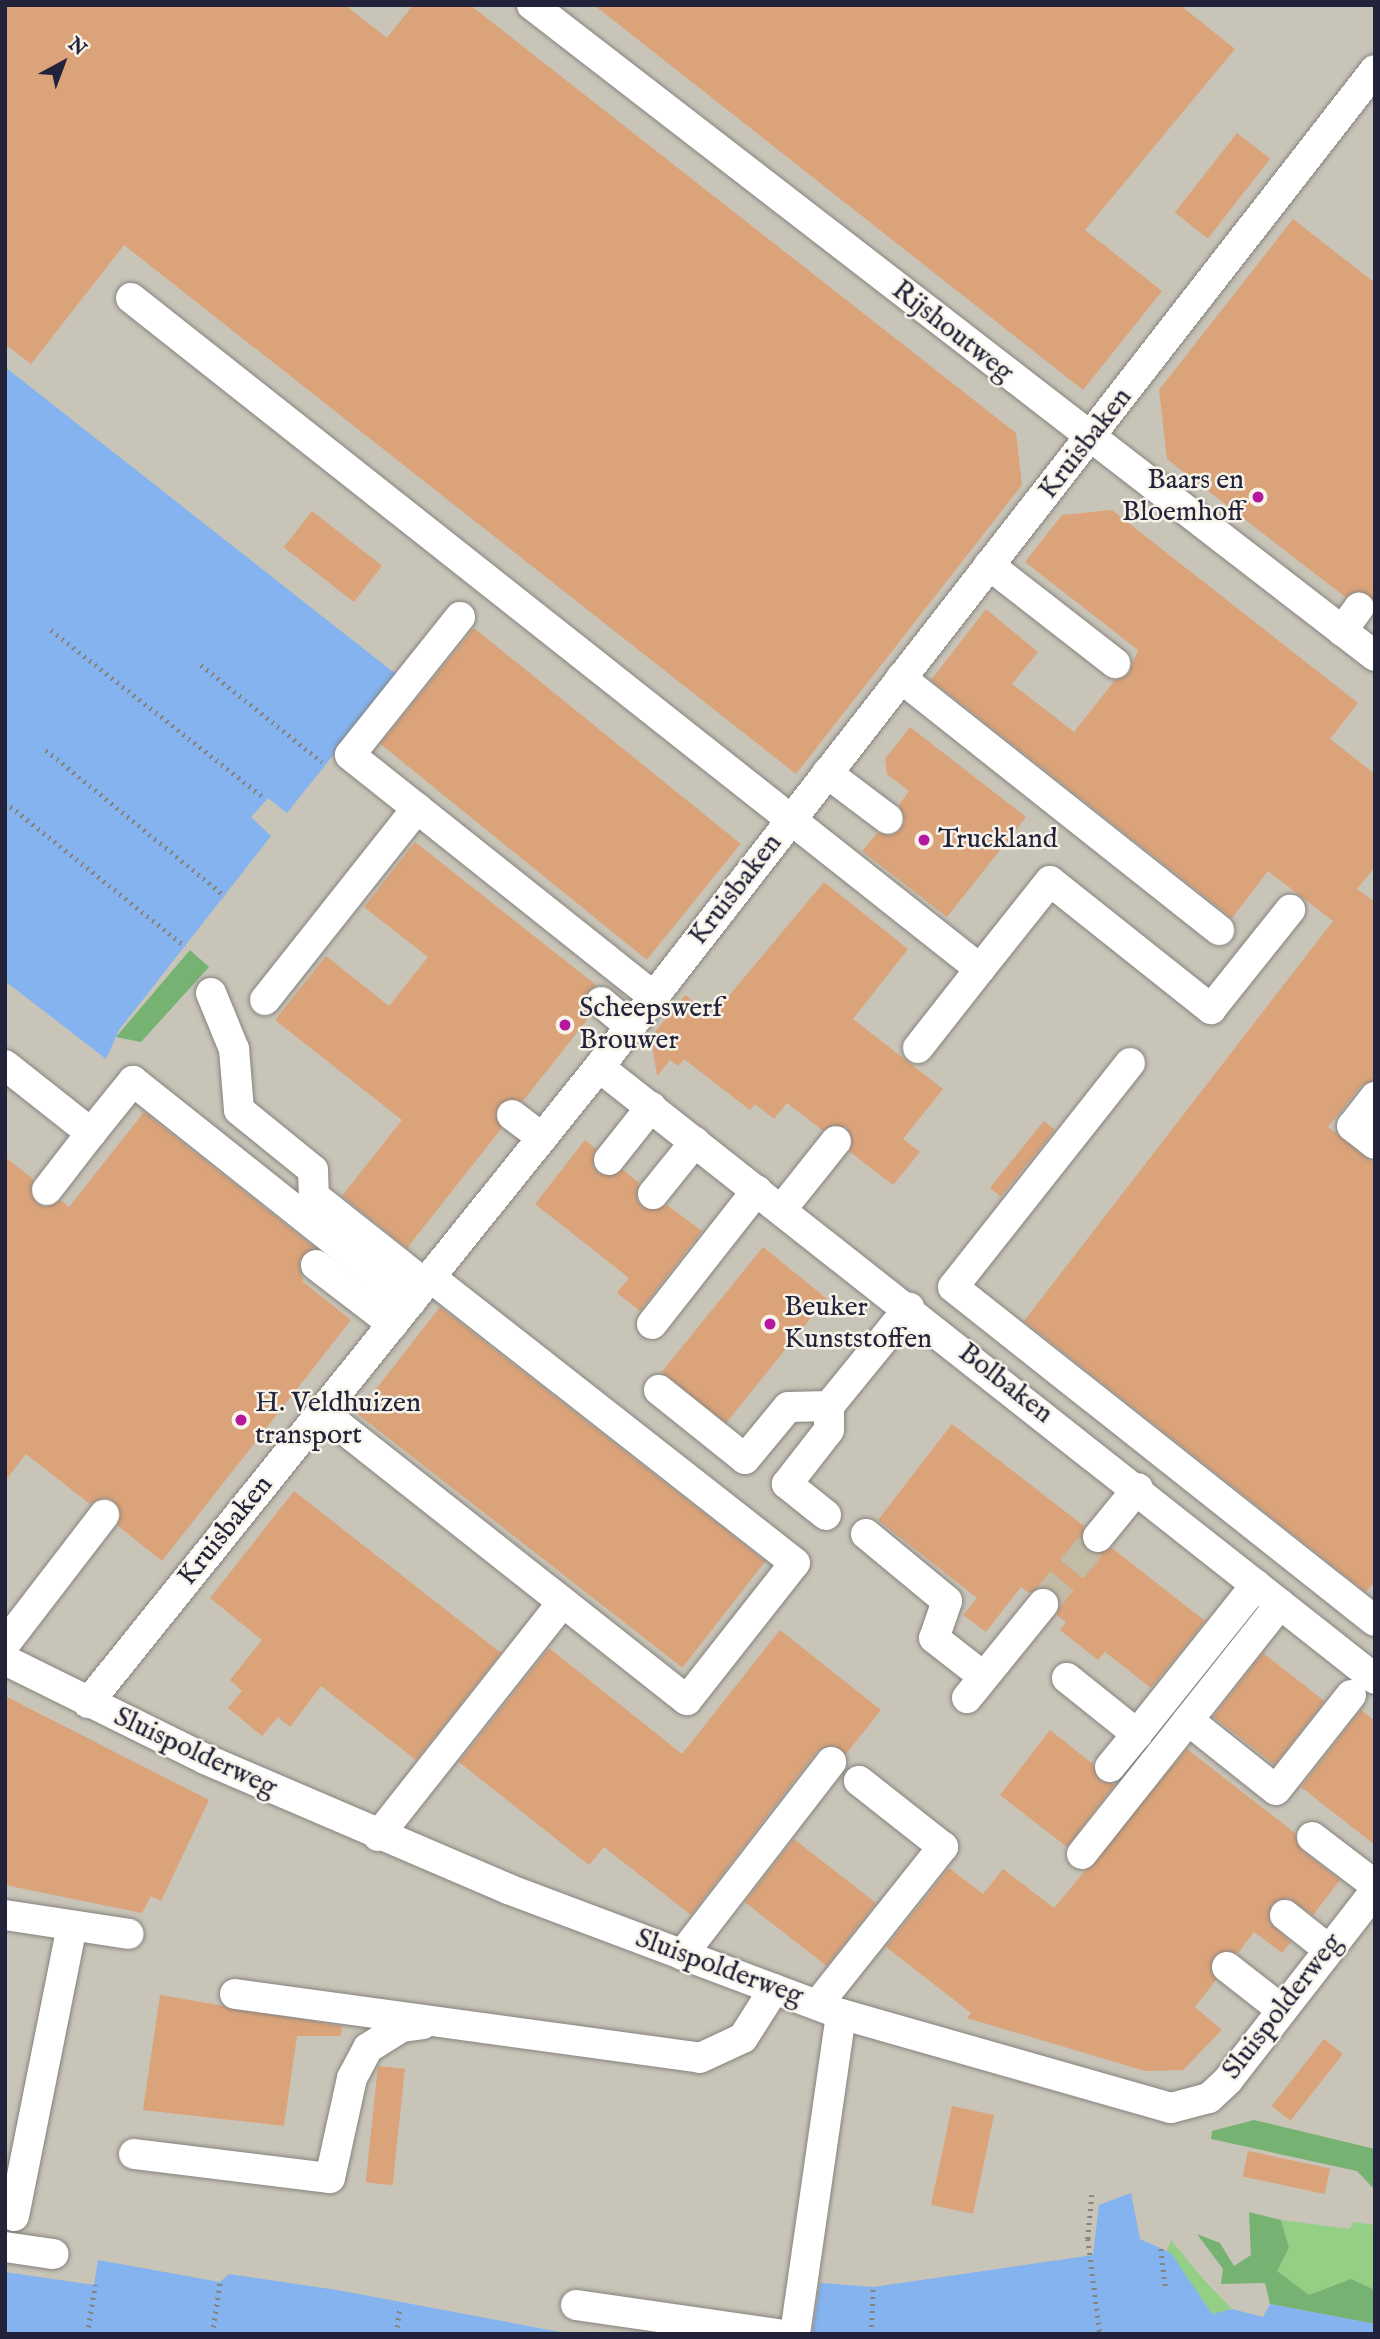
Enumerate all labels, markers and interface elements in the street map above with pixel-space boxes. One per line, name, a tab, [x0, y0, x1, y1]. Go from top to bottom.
north arrow	[28, 28, 98, 98]
text: N	[63, 33, 91, 62]
street label: Rijshoutweg	[884, 274, 1020, 390]
street label: Kruisbaken	[1032, 382, 1140, 506]
place label: Baars en Bloemhoff	[1122, 464, 1244, 530]
marker: Baars en Bloemhoff	[1250, 489, 1266, 505]
place label: Truckland	[938, 823, 1058, 857]
street label: Kruisbaken	[682, 828, 790, 952]
marker: Truckland	[916, 832, 932, 848]
place label: Scheepswerf Brouwer	[579, 992, 722, 1058]
marker: Scheepswerf Brouwer	[557, 1017, 573, 1033]
place label: Beuker Kunststoffen	[784, 1291, 932, 1357]
marker: Beuker Kunststoffen	[762, 1316, 778, 1332]
street label: Bolbaken	[951, 1337, 1059, 1431]
place label: H. Veldhuizen transport	[255, 1387, 421, 1453]
marker: H. Veldhuizen transport	[233, 1412, 249, 1428]
street label: Kruisbaken	[171, 1469, 281, 1593]
street label: Sluispolderweg	[108, 1701, 282, 1805]
street label: Sluispolderweg	[631, 1922, 807, 2014]
street label: Sluispolderweg	[1216, 1927, 1350, 2087]

